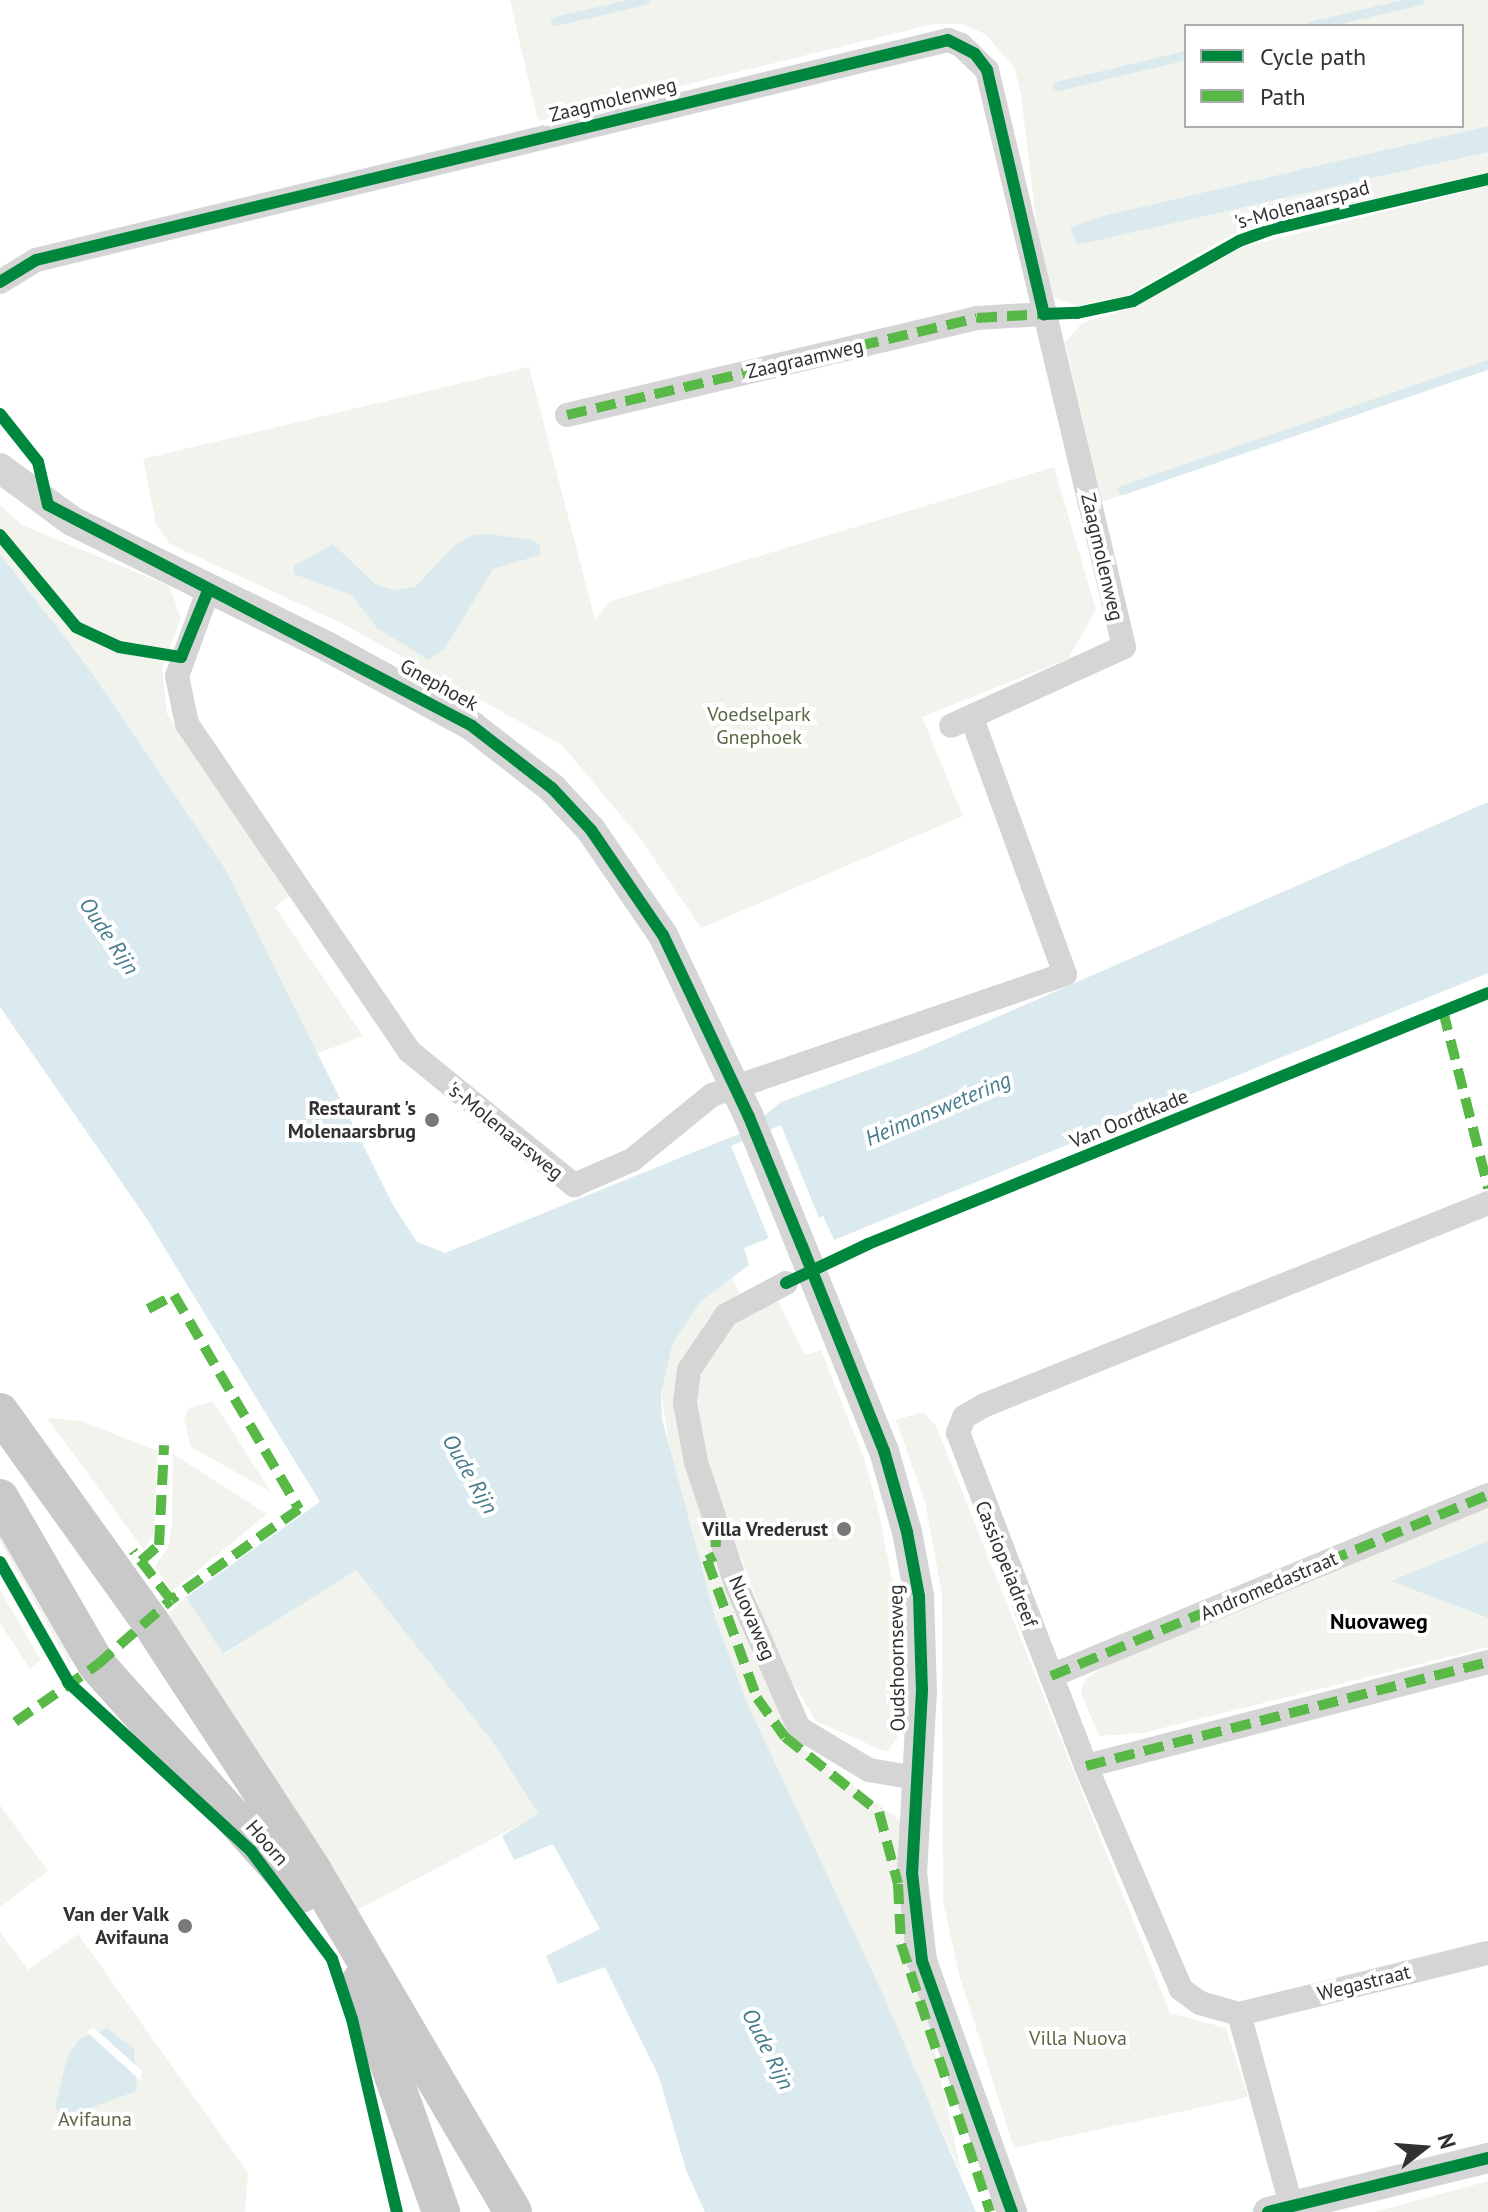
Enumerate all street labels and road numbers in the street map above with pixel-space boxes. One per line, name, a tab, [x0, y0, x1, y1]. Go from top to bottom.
street label: Zaagmolenweg	[547, 73, 679, 127]
street label: 's-Molenaarspad	[1232, 175, 1372, 235]
street label: Zaagraamweg	[744, 334, 866, 384]
street label: Zaagmolenweg	[1076, 491, 1128, 623]
street label: Gnephoek	[396, 654, 482, 716]
street label: 's-Molenaarsweg	[442, 1077, 568, 1185]
street label: Van Oordtkade	[1066, 1084, 1192, 1154]
street label: Cassiopeiadreef	[970, 1497, 1042, 1631]
street label: Andromedastraat	[1197, 1546, 1341, 1626]
street label: Nuovaweg	[723, 1572, 781, 1664]
street label: Oudshoornseweg	[884, 1584, 910, 1732]
street label: Hoorn	[241, 1815, 293, 1871]
street label: Wegastraat	[1315, 1960, 1413, 2006]

